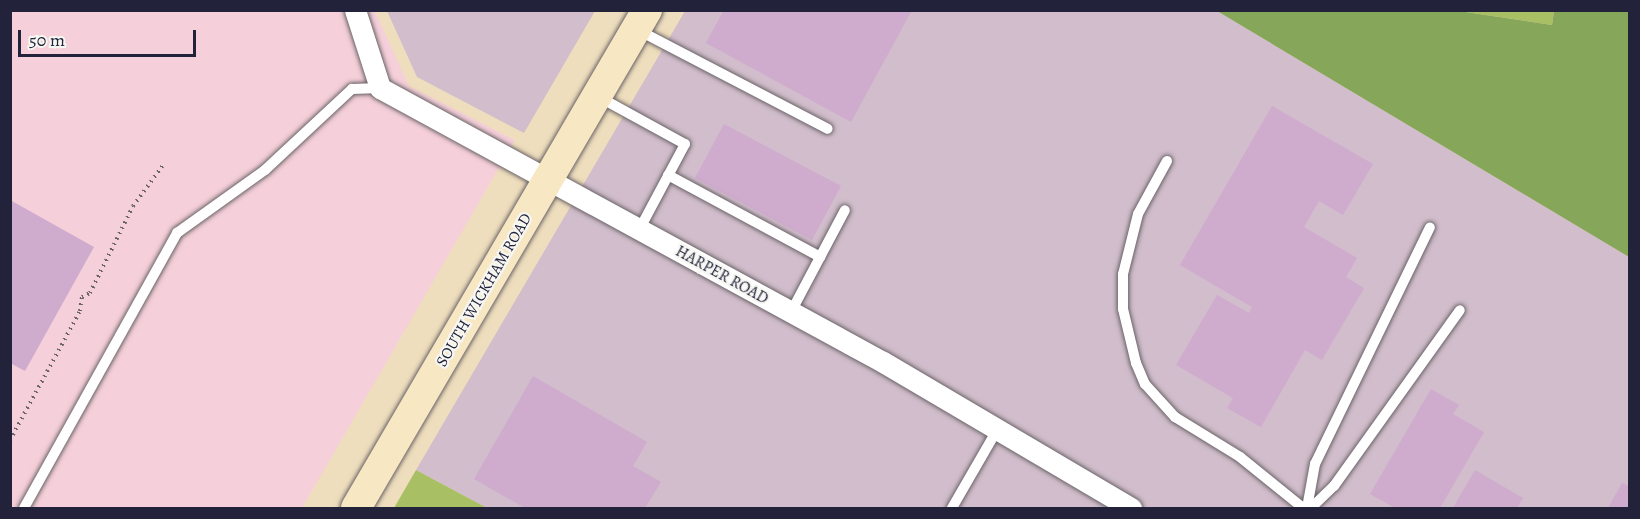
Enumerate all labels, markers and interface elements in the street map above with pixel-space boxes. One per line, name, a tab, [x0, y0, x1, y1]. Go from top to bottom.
scale bar	[21, 18, 200, 56]
text: 50 m	[29, 28, 65, 52]
street label: SOUTH WICKHAM ROAD	[432, 210, 536, 370]
street label: HARPER ROAD	[672, 242, 772, 308]

